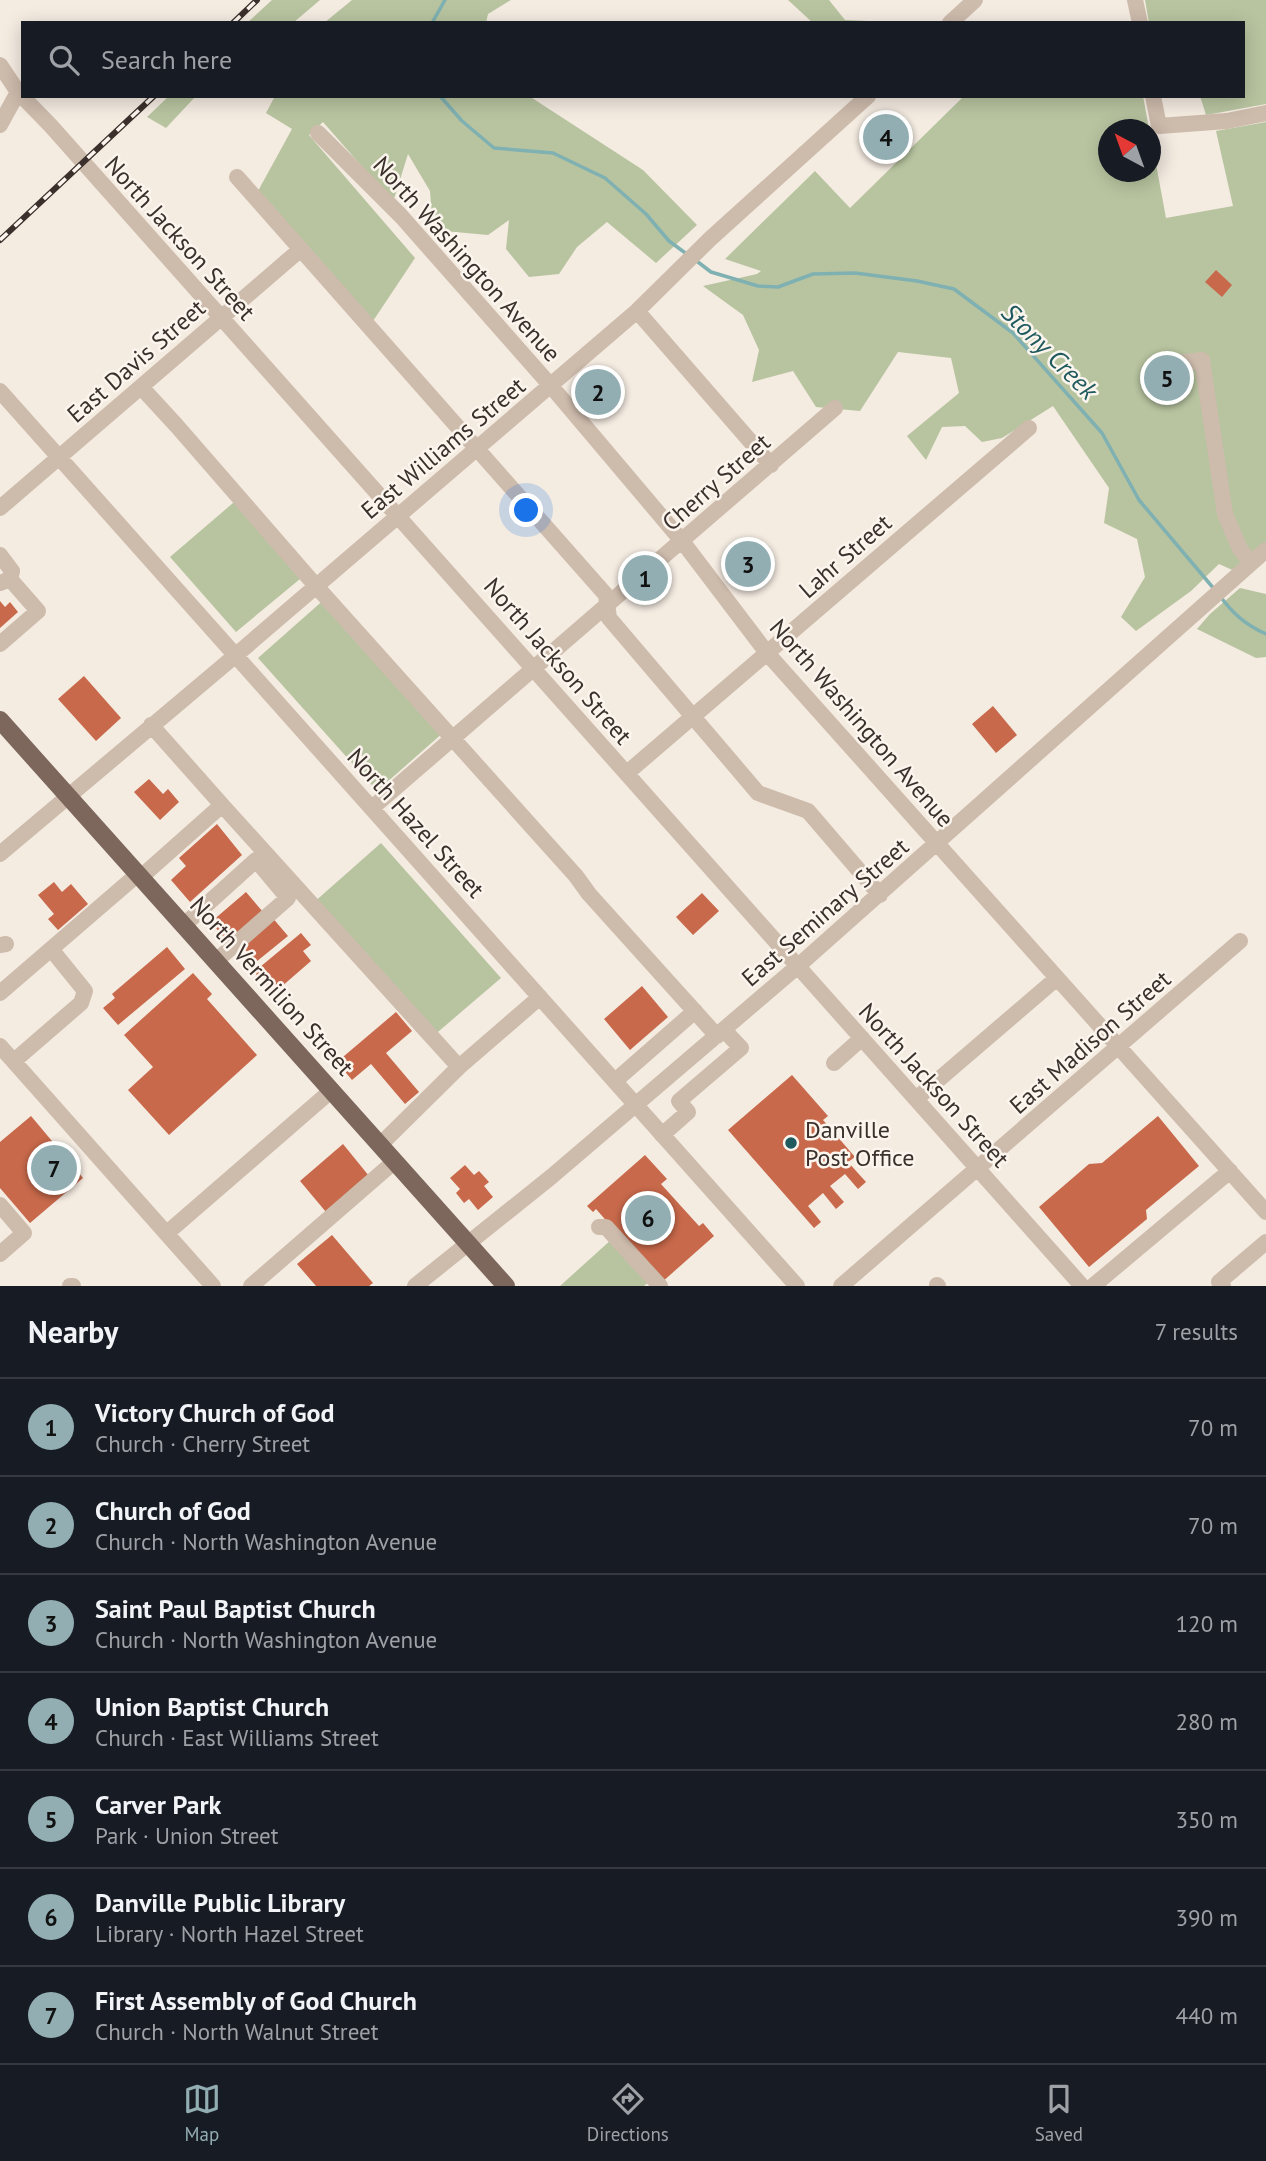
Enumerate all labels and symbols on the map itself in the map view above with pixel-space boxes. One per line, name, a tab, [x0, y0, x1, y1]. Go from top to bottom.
pin: 4	[863, 111, 909, 163]
north arrow	[1098, 119, 1161, 182]
street label: North Jackson Street	[98, 149, 262, 327]
street label: North Washington Avenue	[366, 150, 568, 368]
street label: East Davis Street	[61, 293, 211, 429]
water label: Stony Creek	[995, 296, 1106, 407]
pin: 5	[1144, 352, 1190, 404]
pin: 2	[575, 366, 621, 418]
street label: East Williams Street	[355, 370, 531, 526]
street label: Cherry Street	[656, 427, 776, 537]
your location	[509, 493, 543, 527]
street label: Lahr Street	[792, 507, 898, 605]
pin: 3	[725, 538, 771, 590]
pin: 1	[622, 552, 668, 604]
street label: North Jackson Street	[477, 571, 639, 751]
street label: North Washington Avenue	[763, 612, 961, 834]
street label: North Hazel Street	[341, 742, 491, 904]
street label: East Seminary Street	[735, 831, 915, 993]
street label: North Vermilion Street	[183, 890, 361, 1082]
street label: East Madison Street	[1003, 964, 1177, 1120]
street label: North Jackson Street	[852, 996, 1016, 1174]
place label: Danville Post Office	[805, 1114, 915, 1173]
marker: Danville Post Office	[783, 1135, 799, 1151]
pin: 7	[31, 1142, 77, 1194]
pin: 6	[625, 1192, 671, 1244]

